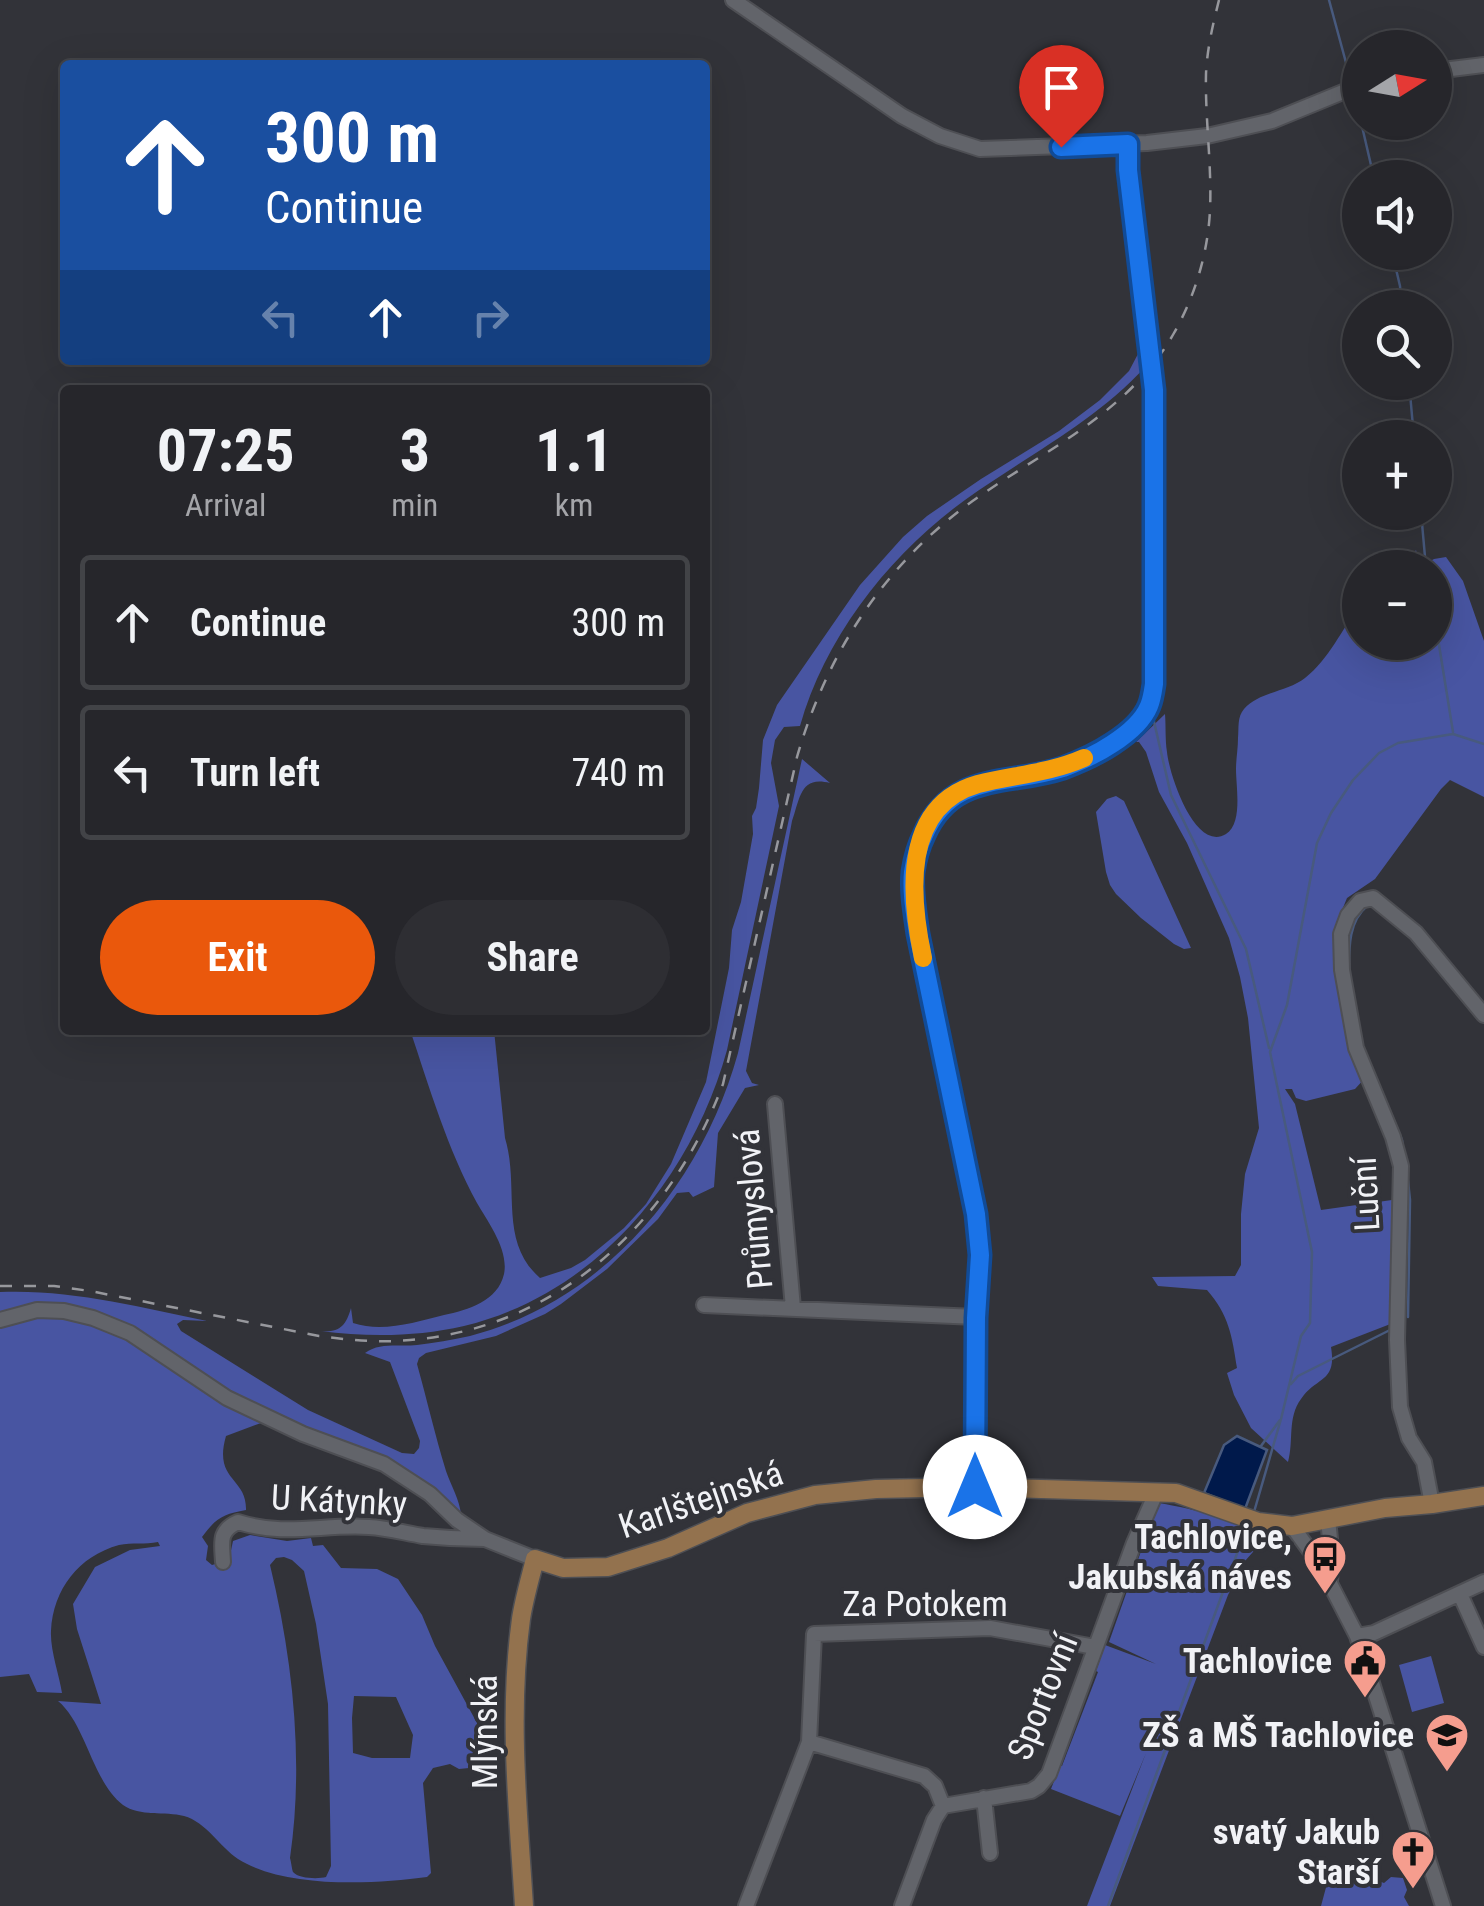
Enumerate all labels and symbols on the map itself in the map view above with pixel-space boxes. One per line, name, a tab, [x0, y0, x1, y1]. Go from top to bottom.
north arrow	[1342, 30, 1452, 140]
pin	[1019, 45, 1104, 148]
street label: Průmyslová	[727, 1127, 781, 1291]
street label: Luční	[1343, 1154, 1388, 1232]
position arrow	[923, 1435, 1027, 1539]
street label: Karlštejnská	[614, 1453, 788, 1547]
street label: U Kátynky	[270, 1477, 408, 1525]
place label: Tachlovice, Jakubská náves	[1068, 1517, 1292, 1598]
bus stop icon: Tachlovice, Jakubská náves	[1302, 1534, 1348, 1595]
street label: Za Potokem	[842, 1584, 1008, 1625]
street label: Sportovní	[999, 1627, 1087, 1766]
public building icon: Tachlovice	[1342, 1638, 1388, 1699]
place label: Tachlovice	[1183, 1641, 1332, 1682]
street label: Mlýnská	[465, 1675, 506, 1789]
school or university icon: ZŠ a MŠ Tachlovice	[1424, 1712, 1470, 1773]
place label: ZŠ a MŠ Tachlovice	[1142, 1714, 1414, 1756]
place label: svatý Jakub Starší	[1213, 1812, 1382, 1893]
church icon: svatý Jakub Starší	[1390, 1829, 1436, 1890]

